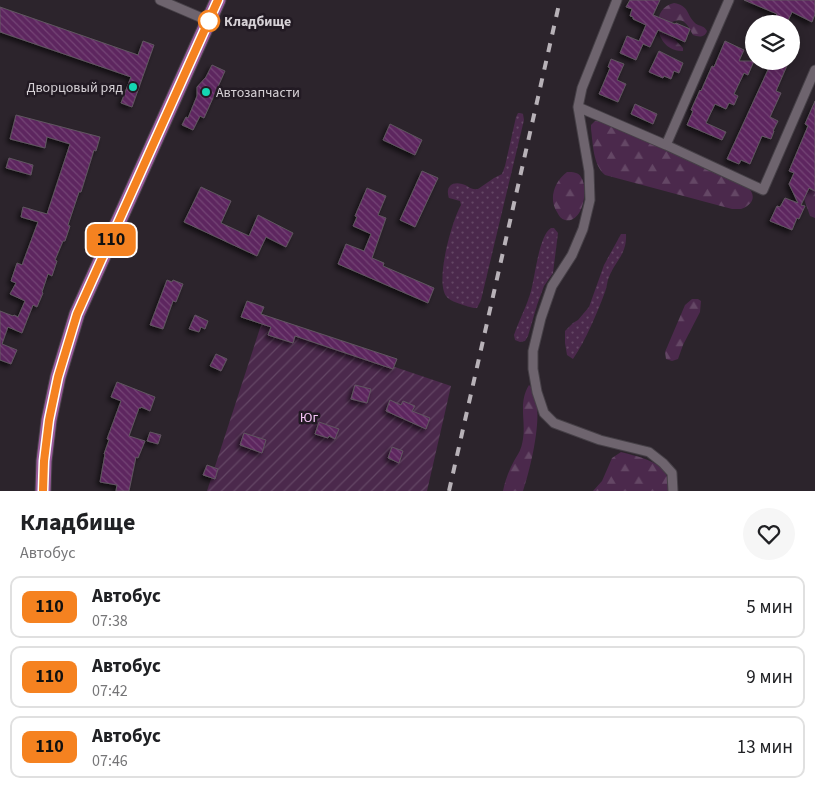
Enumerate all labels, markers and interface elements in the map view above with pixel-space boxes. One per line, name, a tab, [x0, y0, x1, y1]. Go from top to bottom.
marker: Кладбище	[198, 10, 220, 32]
place label: Кладбище	[224, 12, 291, 32]
map controls	[745, 15, 800, 70]
button: layers	[745, 15, 800, 70]
place label: Дворцовый ряд	[26, 78, 124, 98]
marker: Дворцовый ряд	[127, 81, 139, 93]
place label: Автозапчасти	[216, 83, 300, 103]
marker: Автозапчасти	[200, 86, 212, 98]
line badge: 110	[82, 224, 140, 256]
text: 110	[97, 227, 125, 252]
park label: Юг	[300, 408, 318, 428]
text: Кладбище	[20, 505, 135, 540]
button: heart	[743, 508, 795, 560]
text: Автобус	[20, 542, 76, 564]
text: Автобус	[92, 583, 161, 610]
text: 110	[35, 594, 64, 619]
text: 5 мин	[746, 594, 793, 621]
text: 07:38	[92, 610, 128, 632]
text: Автобус	[92, 653, 161, 680]
text: 110	[35, 664, 64, 689]
text: 9 мин	[746, 664, 793, 691]
text: 07:42	[92, 680, 128, 702]
text: Автобус	[92, 723, 161, 750]
text: 110	[35, 734, 64, 759]
text: 13 мин	[737, 734, 793, 761]
text: 07:46	[92, 750, 128, 772]

